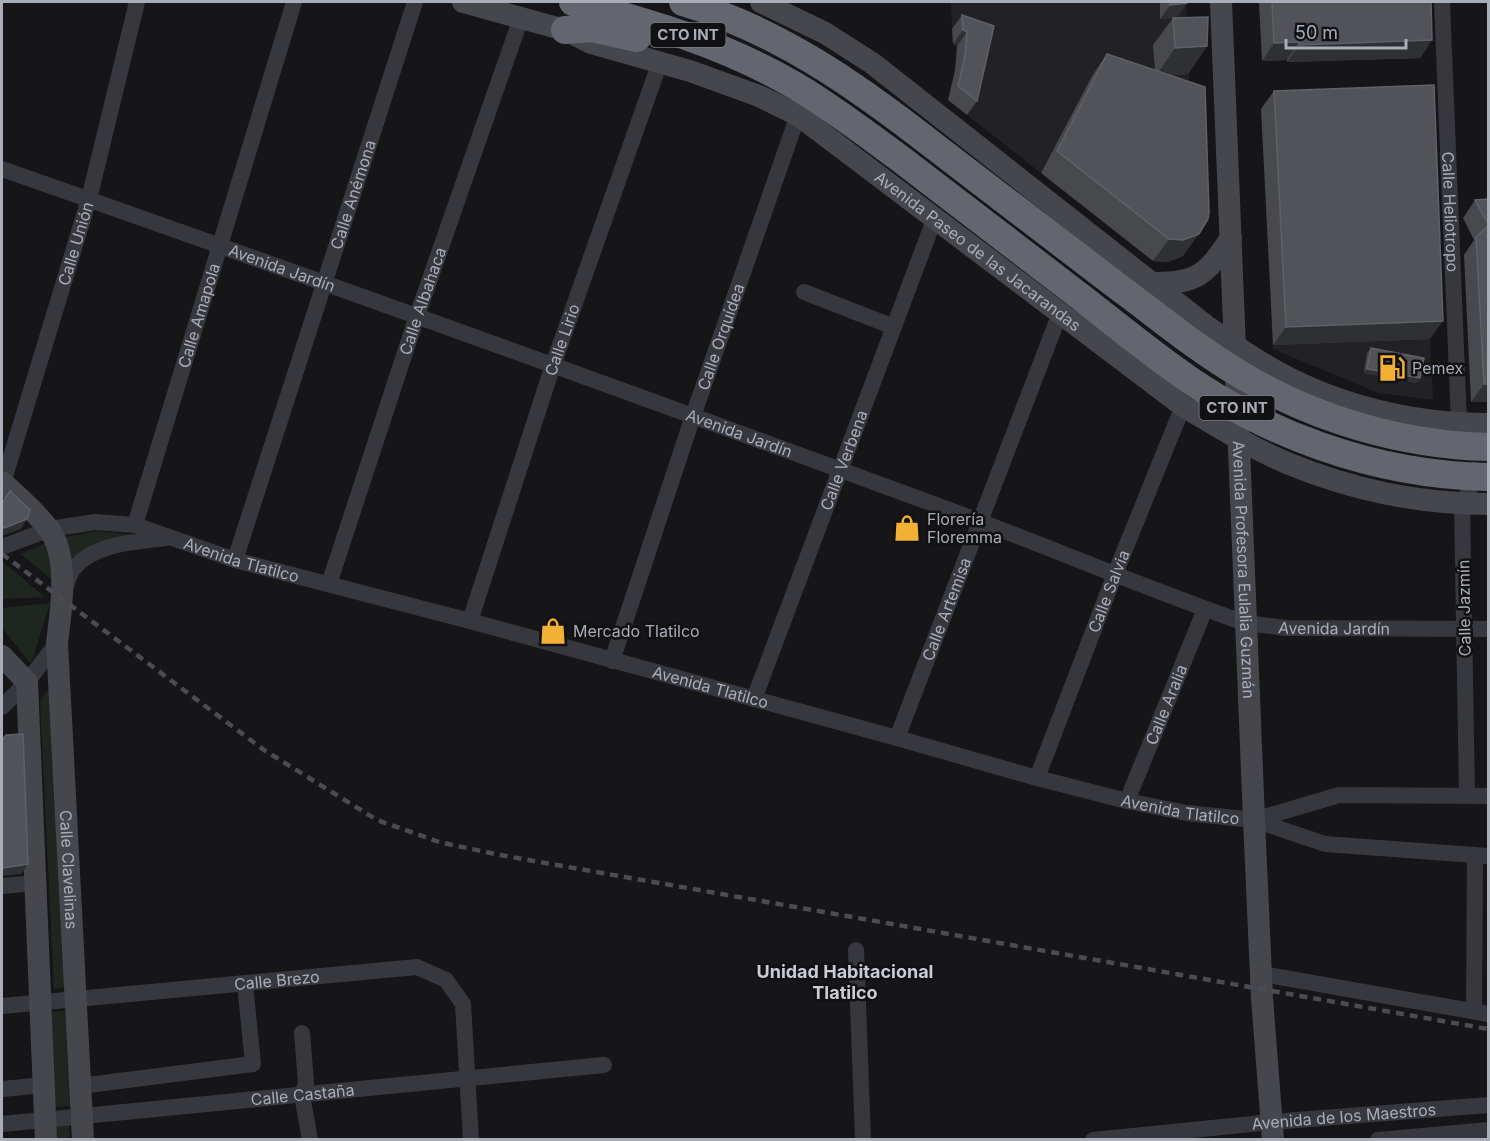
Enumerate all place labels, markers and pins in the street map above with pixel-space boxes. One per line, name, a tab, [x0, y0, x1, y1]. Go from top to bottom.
fuel station icon: Pemex	[1377, 353, 1407, 383]
place label: Pemex	[1412, 358, 1463, 378]
place label: Florería Floremma	[927, 509, 1002, 547]
shop icon: Florería Floremma	[892, 513, 922, 543]
shop icon: Mercado Tlatilco	[538, 616, 568, 646]
place label: Mercado Tlatilco	[573, 621, 700, 641]

